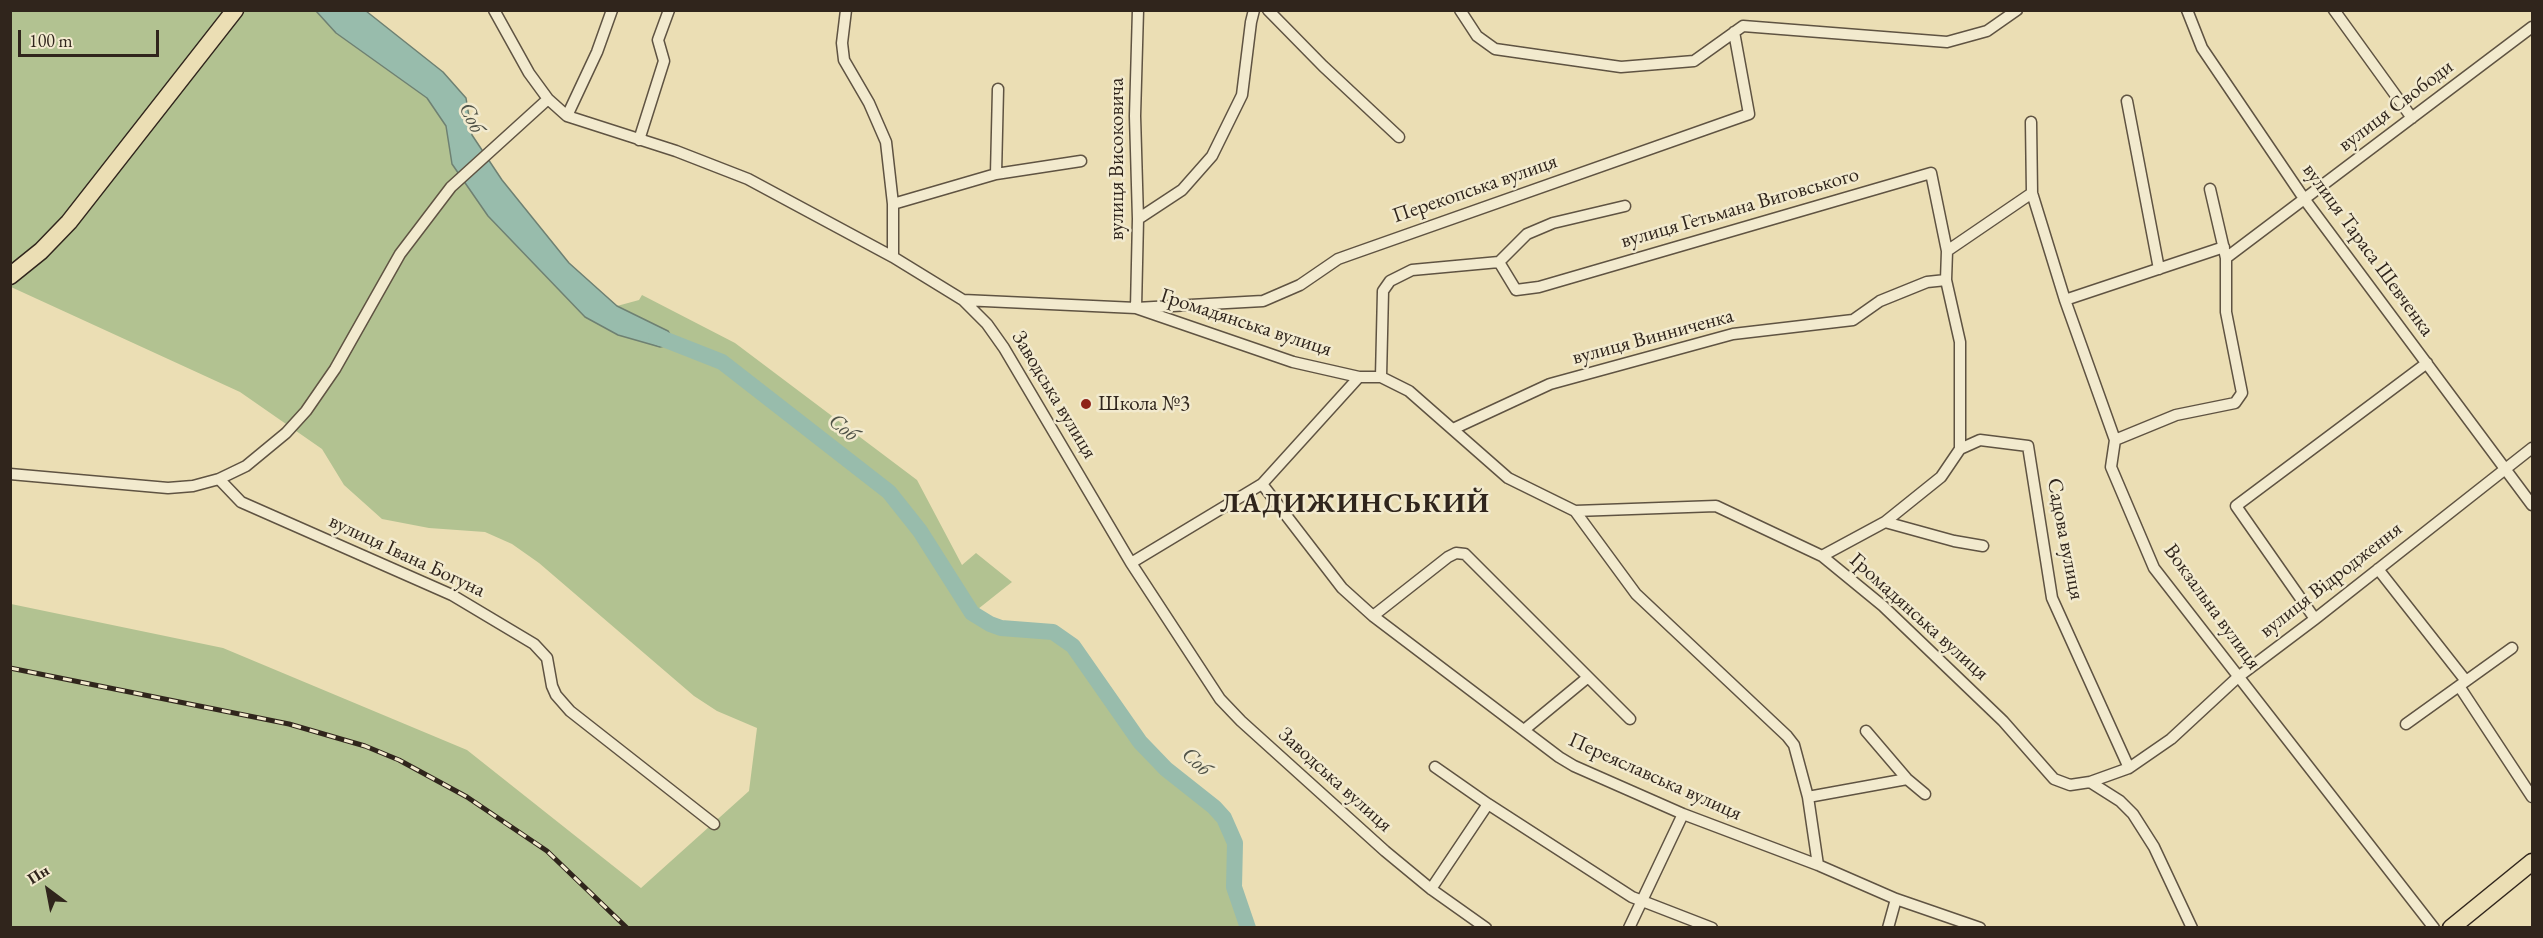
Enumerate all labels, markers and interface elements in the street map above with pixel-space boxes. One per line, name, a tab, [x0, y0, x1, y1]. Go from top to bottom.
scale bar	[21, 18, 162, 56]
text: 100 m	[29, 29, 73, 52]
street label: вулиця Свободи	[2334, 55, 2458, 157]
street label: вулиця Високовича	[1104, 78, 1130, 240]
water label: Соб	[452, 98, 490, 138]
street label: Перекопська вулиця	[1389, 149, 1561, 229]
street label: вулиця Тараса Шевченка	[2297, 158, 2439, 342]
street label: вулиця Гетьмана Виговського	[1618, 162, 1862, 254]
street label: Громадянська вулиця	[1157, 283, 1335, 363]
street label: вулиця Винниченка	[1570, 303, 1736, 371]
street label: Заводська вулиця	[1006, 326, 1102, 464]
place label: Школа №3	[1098, 391, 1190, 417]
marker: Школа №3	[1079, 397, 1093, 411]
water label: Соб	[823, 408, 863, 448]
street label: Садова вулиця	[2041, 476, 2089, 602]
district label: ЛАДИЖИНСЬКИЙ	[1220, 489, 1490, 521]
street label: вулиця Івана Богуна	[325, 509, 489, 603]
street label: вулиця Відродження	[2255, 517, 2407, 643]
street label: Вокзальна вулиця	[2158, 539, 2266, 675]
street label: Громадянська вулиця	[1844, 548, 1994, 686]
street label: Заводська вулиця	[1273, 722, 1397, 838]
street label: Переяславська вулиця	[1565, 728, 1745, 826]
water label: Соб	[1176, 742, 1216, 782]
north arrow	[18, 860, 78, 920]
text: Пн	[23, 860, 53, 889]

